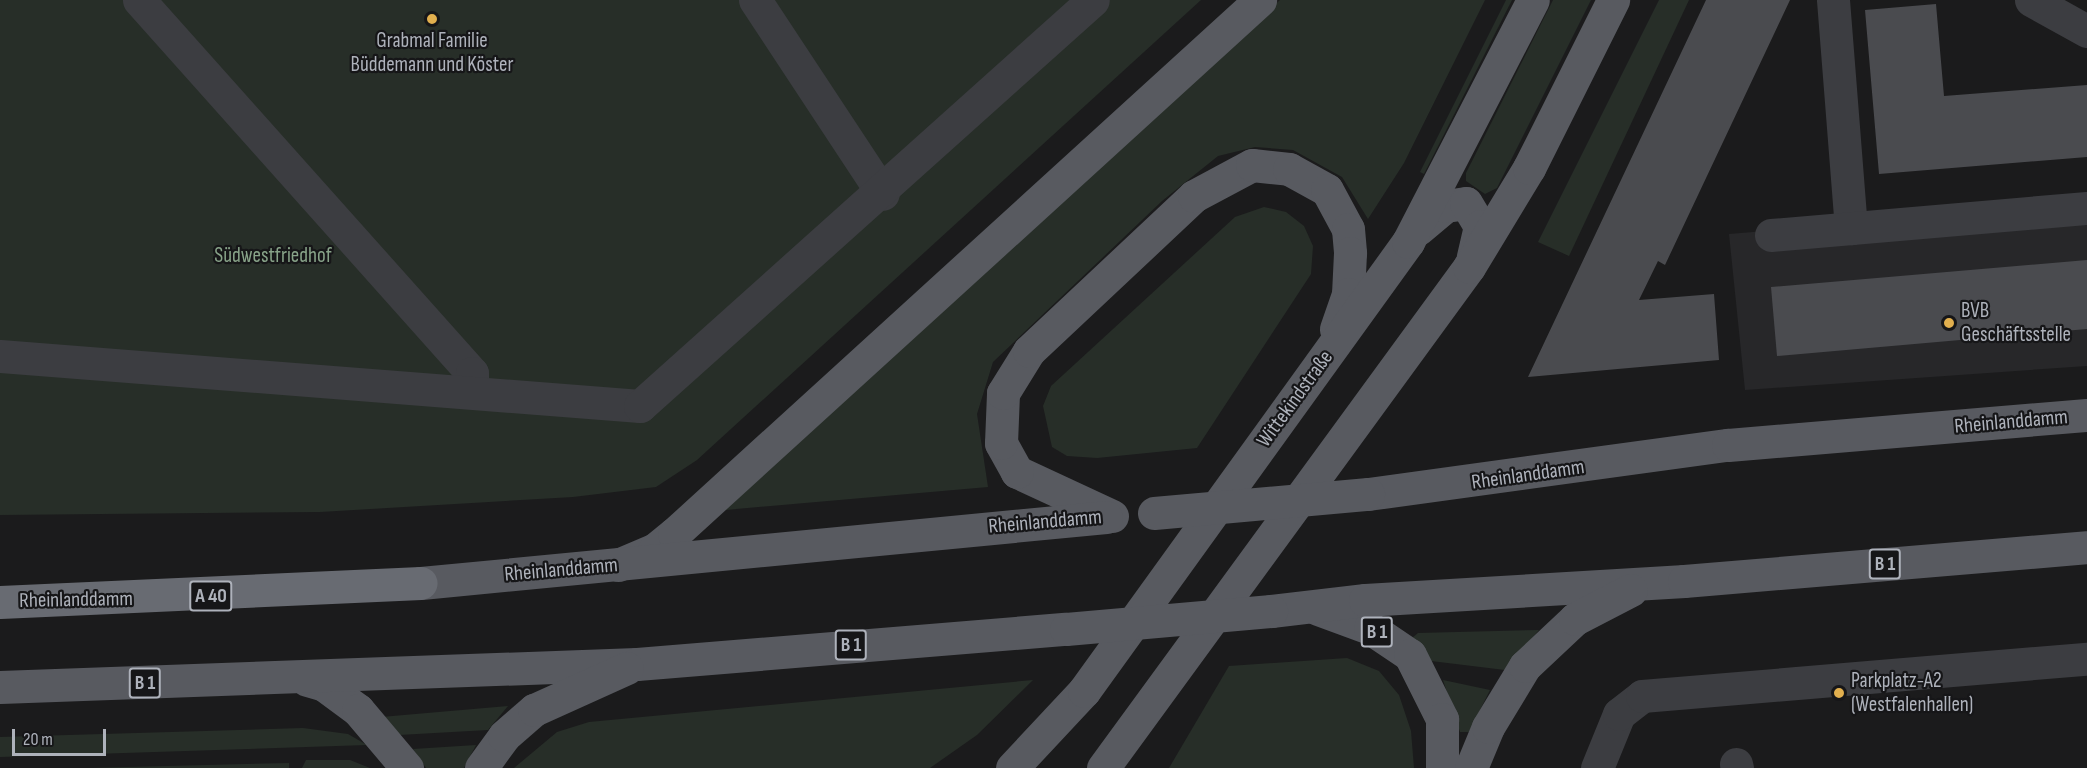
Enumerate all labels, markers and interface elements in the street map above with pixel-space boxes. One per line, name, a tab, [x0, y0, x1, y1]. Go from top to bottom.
marker: Grabmal Familie Büddemann und Köster	[425, 12, 439, 26]
place label: Grabmal Familie Büddemann und Köster	[351, 28, 513, 78]
park label: Südwestfriedhof	[214, 243, 332, 269]
place label: BVB Geschäftsstelle	[1961, 298, 2071, 348]
marker: BVB Geschäftsstelle	[1942, 316, 1956, 330]
street label: Wittekindstraße	[1252, 346, 1338, 452]
street label: Rheinlanddamm	[1953, 404, 2069, 440]
street label: Rheinlanddamm	[1470, 455, 1586, 495]
street label: Rheinlanddamm	[987, 504, 1103, 540]
road number: B 1	[1868, 547, 1902, 581]
street label: Rheinlanddamm	[503, 552, 619, 588]
road number: A 40	[188, 579, 234, 613]
street label: Rheinlanddamm	[19, 586, 133, 614]
road number: B 1	[1360, 615, 1394, 649]
road number: B 1	[834, 628, 868, 662]
road number: B 1	[128, 666, 162, 700]
place label: Parkplatz-A2 (Westfalenhallen)	[1851, 668, 1973, 718]
marker: Parkplatz-A2 (Westfalenhallen)	[1832, 686, 1846, 700]
scale bar	[15, 717, 110, 755]
text: 20 m	[23, 729, 53, 750]

